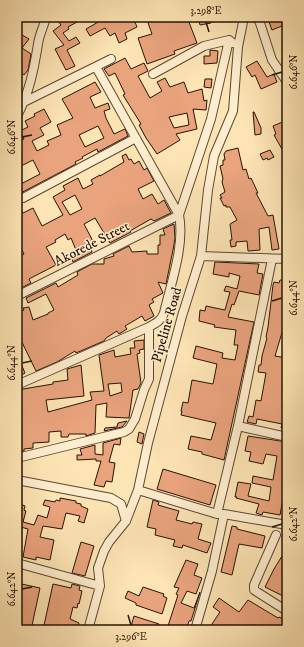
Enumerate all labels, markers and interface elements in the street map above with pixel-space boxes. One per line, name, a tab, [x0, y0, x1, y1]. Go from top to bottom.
text: 3.298°E	[190, 5, 222, 17]
text: 6.646°N	[288, 54, 300, 90]
text: 6.646°N	[6, 119, 18, 155]
street label: Akorede Street	[51, 217, 133, 271]
text: 6.644°N	[288, 280, 300, 316]
street label: Pipeline Road	[148, 285, 186, 365]
text: 6.644°N	[6, 345, 18, 381]
text: 6.642°N	[288, 507, 300, 541]
text: 6.642°N	[6, 572, 18, 606]
text: 3.296°E	[115, 631, 147, 643]

